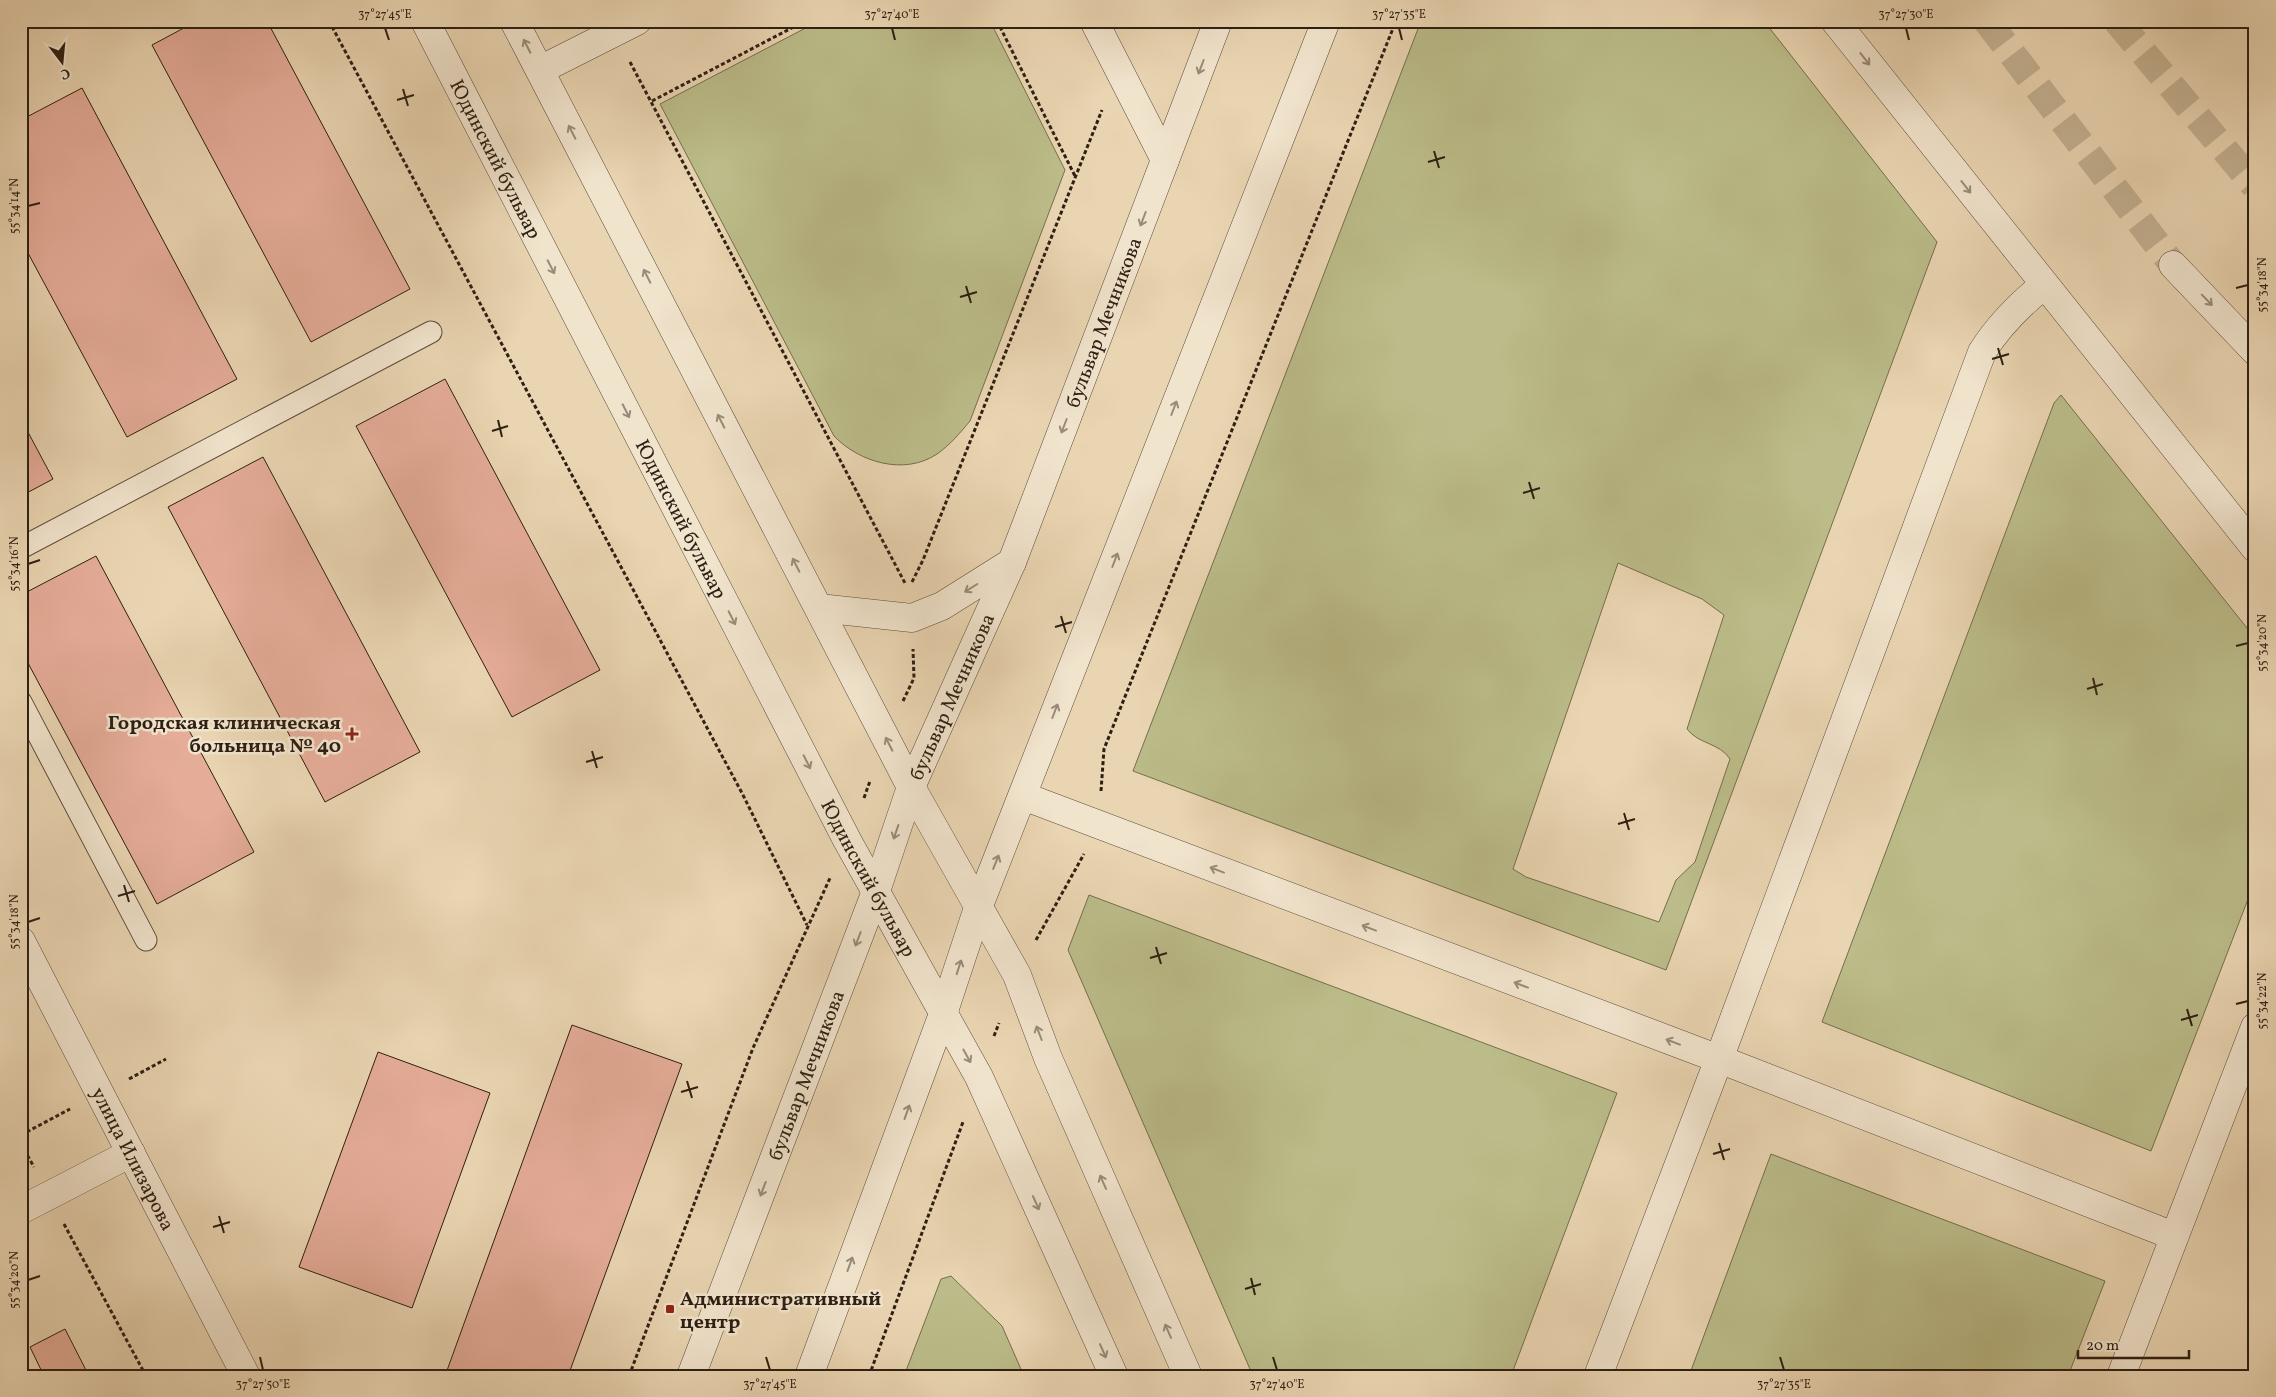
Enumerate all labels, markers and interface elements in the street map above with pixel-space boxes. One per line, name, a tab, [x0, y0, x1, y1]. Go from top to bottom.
text: 37°27'45"E	[358, 7, 412, 23]
text: 37°27'40"E	[865, 7, 919, 23]
text: 37°27'35"E	[1372, 7, 1426, 23]
text: 37°27'30"E	[1879, 7, 1933, 23]
north arrow	[38, 38, 88, 88]
one-way arrow	[522, 39, 531, 54]
one-way arrow	[1859, 53, 1870, 66]
one-way arrow	[1196, 59, 1205, 74]
text: С	[58, 63, 72, 83]
street label: Юдинский бульвар	[441, 75, 547, 244]
one-way arrow	[567, 125, 576, 140]
text: 55°34'14"N	[7, 178, 23, 234]
one-way arrow	[1960, 180, 1971, 193]
one-way arrow	[1138, 210, 1147, 226]
street label: бульвар Мечникова	[1060, 234, 1150, 412]
text: 55°34'18"N	[2255, 257, 2271, 313]
one-way arrow	[547, 259, 556, 274]
one-way arrow	[642, 269, 652, 284]
one-way arrow	[2201, 294, 2213, 307]
one-way arrow	[1170, 401, 1179, 417]
one-way arrow	[621, 404, 631, 419]
one-way arrow	[716, 413, 726, 428]
one-way arrow	[1059, 417, 1068, 433]
street label: Юдинский бульвар	[627, 435, 733, 604]
text: 55°34'16"N	[7, 536, 23, 592]
one-way arrow	[1110, 553, 1120, 568]
one-way arrow	[791, 558, 800, 573]
one-way arrow	[964, 584, 978, 594]
street label: бульвар Мечникова	[904, 609, 1003, 785]
one-way arrow	[728, 610, 737, 625]
text: 55°34'20"N	[2255, 614, 2271, 672]
one-way arrow	[1051, 704, 1060, 719]
place label: Городская клиническая больница № 40	[108, 710, 341, 761]
marker: Городская клиническая больница № 40	[345, 727, 359, 741]
one-way arrow	[884, 737, 893, 752]
one-way arrow	[802, 755, 812, 770]
street label: Юдинский бульвар	[812, 795, 922, 963]
one-way arrow	[891, 824, 900, 839]
one-way arrow	[992, 855, 1002, 870]
one-way arrow	[1210, 865, 1225, 874]
text: 55°34'18"N	[7, 894, 23, 950]
one-way arrow	[1362, 923, 1377, 932]
one-way arrow	[853, 931, 862, 946]
one-way arrow	[954, 960, 964, 976]
text: 55°34'22"N	[2255, 972, 2271, 1029]
one-way arrow	[1514, 980, 1529, 989]
street label: бульвар Мечникова	[762, 987, 853, 1165]
one-way arrow	[1034, 1026, 1043, 1041]
one-way arrow	[1666, 1037, 1682, 1046]
one-way arrow	[963, 1049, 973, 1063]
street label: улица Илизарова	[83, 1083, 181, 1236]
one-way arrow	[903, 1105, 912, 1120]
one-way arrow	[1097, 1175, 1107, 1190]
one-way arrow	[757, 1181, 767, 1196]
one-way arrow	[1032, 1195, 1042, 1210]
text: 55°34'20"N	[7, 1251, 23, 1309]
one-way arrow	[846, 1257, 855, 1273]
place label: Административный центр	[680, 1286, 881, 1337]
marker: Административный центр	[664, 1303, 676, 1315]
one-way arrow	[1162, 1324, 1172, 1339]
scale bar	[2078, 1327, 2190, 1359]
text: 20 m	[2086, 1336, 2119, 1357]
one-way arrow	[1099, 1343, 1109, 1358]
text: 37°27'50"E	[236, 1377, 290, 1393]
text: 37°27'45"E	[743, 1377, 797, 1393]
text: 37°27'40"E	[1250, 1377, 1304, 1393]
text: 37°27'35"E	[1757, 1377, 1811, 1393]

